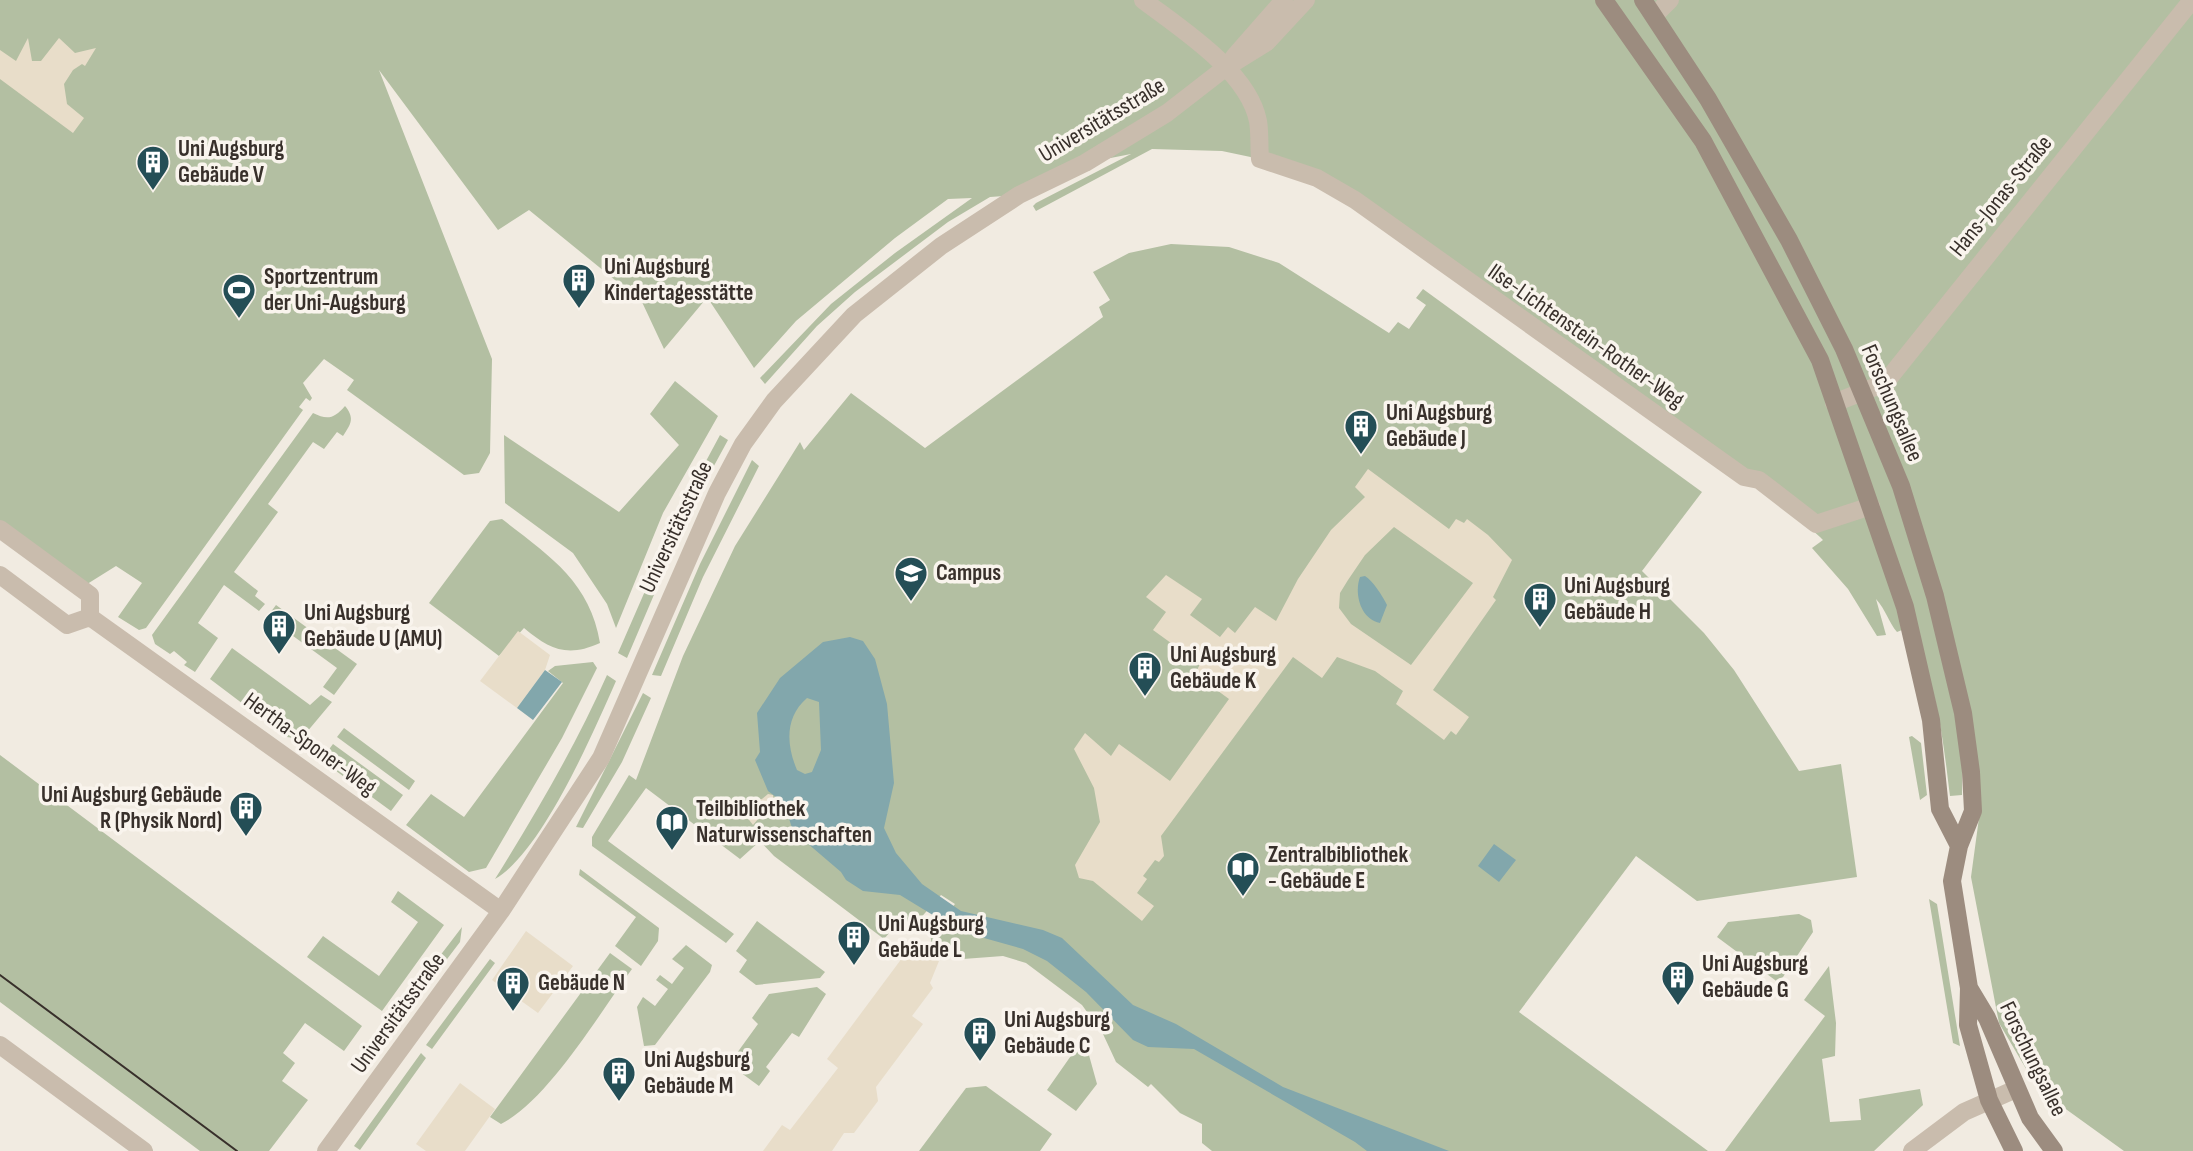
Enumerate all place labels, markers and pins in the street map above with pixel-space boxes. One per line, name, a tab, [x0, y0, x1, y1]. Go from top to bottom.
place label: Uni Augsburg Gebäude V	[178, 135, 285, 189]
building icon: Uni Augsburg Gebäude V	[134, 143, 172, 192]
place label: Uni Augsburg Kindertagesstätte	[604, 253, 753, 307]
building icon: Uni Augsburg Kindertagesstätte	[560, 261, 598, 310]
place label: Sportzentrum der Uni-Augsburg	[264, 263, 406, 317]
sports icon: Sportzentrum der Uni-Augsburg	[220, 271, 258, 320]
place label: Uni Augsburg Gebäude J	[1386, 399, 1493, 453]
building icon: Uni Augsburg Gebäude J	[1342, 407, 1380, 456]
school or university icon: Campus	[892, 554, 930, 603]
place label: Campus	[936, 559, 1001, 587]
place label: Uni Augsburg Gebäude H	[1564, 572, 1671, 626]
building icon: Uni Augsburg Gebäude H	[1521, 580, 1559, 629]
place label: Uni Augsburg Gebäude U (AMU)	[304, 599, 442, 653]
building icon: Uni Augsburg Gebäude U (AMU)	[260, 607, 298, 656]
place label: Uni Augsburg Gebäude K	[1170, 641, 1277, 695]
building icon: Uni Augsburg Gebäude K	[1126, 649, 1164, 698]
place label: Uni Augsburg Gebäude R (Physik Nord)	[41, 781, 222, 835]
building icon: Uni Augsburg Gebäude R (Physik Nord)	[227, 789, 265, 838]
place label: Teilbibliothek Naturwissenschaften	[696, 795, 872, 849]
library icon: Teilbibliothek Naturwissenschaften	[653, 803, 691, 852]
place label: Zentralbibliothek - Gebäude E	[1268, 841, 1408, 895]
library icon: Zentralbibliothek - Gebäude E	[1224, 849, 1262, 898]
place label: Uni Augsburg Gebäude L	[878, 910, 985, 964]
building icon: Uni Augsburg Gebäude L	[835, 918, 873, 967]
place label: Uni Augsburg Gebäude G	[1702, 950, 1809, 1004]
building icon: Uni Augsburg Gebäude G	[1659, 958, 1697, 1007]
building icon: Gebäude N	[494, 964, 532, 1013]
place label: Gebäude N	[538, 969, 625, 997]
place label: Uni Augsburg Gebäude C	[1004, 1006, 1111, 1060]
building icon: Uni Augsburg Gebäude C	[961, 1014, 999, 1063]
place label: Uni Augsburg Gebäude M	[644, 1046, 751, 1100]
building icon: Uni Augsburg Gebäude M	[600, 1054, 638, 1103]

